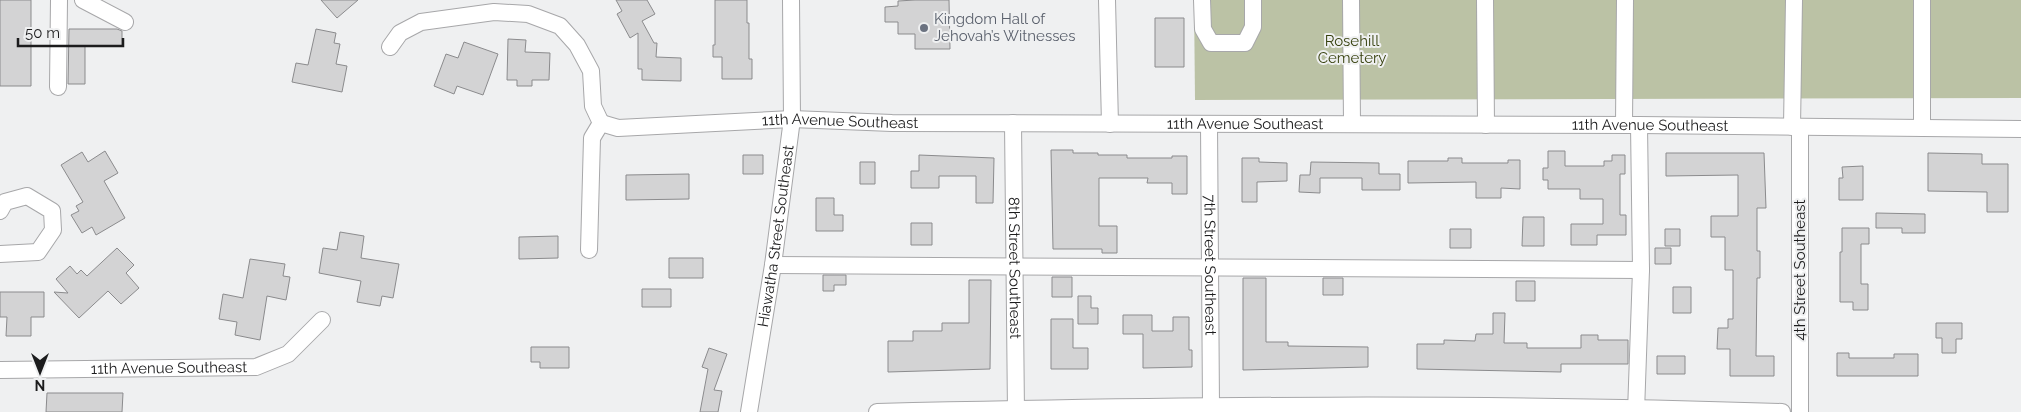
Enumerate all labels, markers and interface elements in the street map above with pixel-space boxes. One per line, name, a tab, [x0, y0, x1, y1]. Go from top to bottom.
place label: Kingdom Hall of Jehovah’s Witnesses	[934, 10, 1075, 45]
scale bar	[18, 15, 122, 47]
marker: Kingdom Hall of Jehovah’s Witnesses	[918, 22, 930, 34]
text: 50 m	[25, 24, 60, 42]
park label: Rosehill Cemetery	[1318, 32, 1386, 67]
street label: 11th Avenue Southeast	[761, 110, 918, 132]
street label: 11th Avenue Southeast	[1167, 115, 1323, 133]
street label: 11th Avenue Southeast	[1572, 116, 1728, 135]
street label: Hiawatha Street Southeast	[754, 144, 798, 328]
street label: 7th Street Southeast	[1200, 194, 1220, 336]
street label: 8th Street Southeast	[1005, 197, 1024, 339]
street label: 4th Street Southeast	[1791, 199, 1809, 341]
north arrow	[15, 347, 65, 397]
street label: 11th Avenue Southeast	[91, 358, 247, 378]
text: N	[35, 377, 45, 393]

